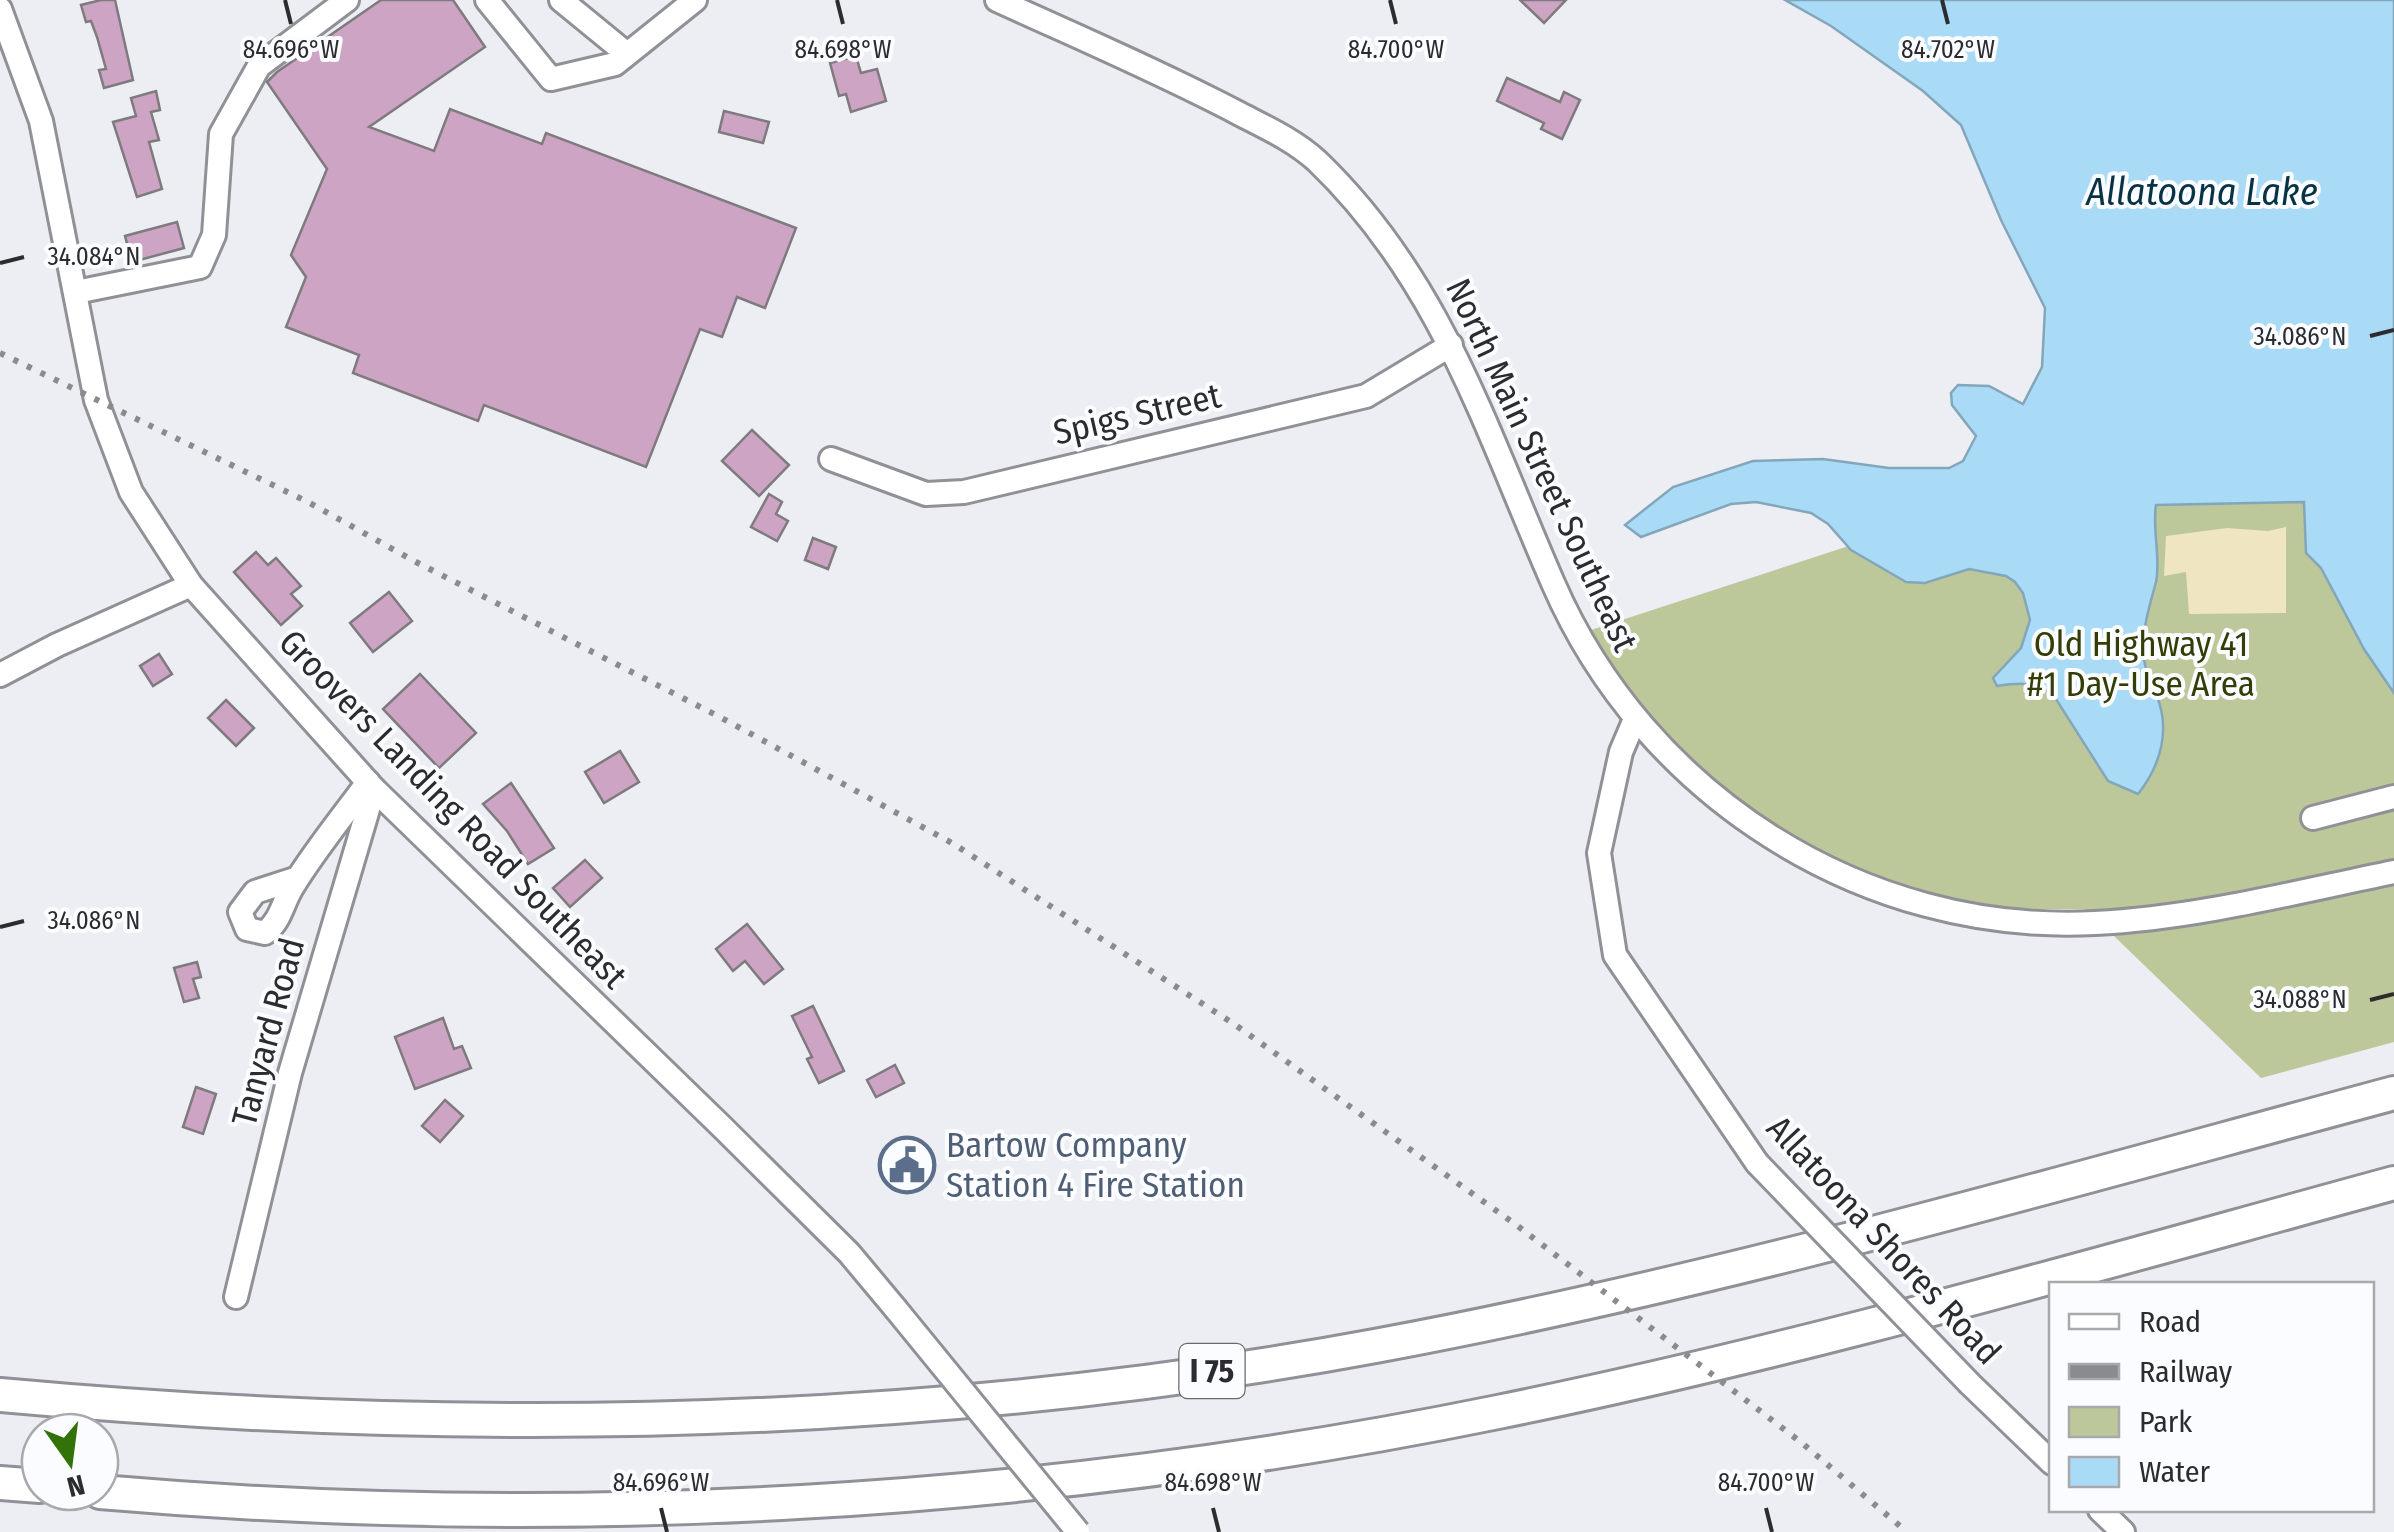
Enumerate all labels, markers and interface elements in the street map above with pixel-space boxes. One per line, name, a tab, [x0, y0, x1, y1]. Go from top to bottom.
text: 84.696°W	[243, 35, 340, 65]
text: 84.698°W	[795, 35, 892, 65]
text: 84.700°W	[1348, 35, 1444, 65]
text: 84.702°W	[1901, 35, 1995, 65]
water label: Allatoona Lake	[2084, 169, 2318, 215]
text: 34.084°N	[48, 242, 140, 272]
street label: North Main Street Southeast	[1437, 272, 1647, 658]
text: 34.086°N	[2254, 322, 2346, 352]
street label: Spigs Street	[1049, 374, 1225, 454]
street label: Groovers Landing Road Southeast	[270, 621, 636, 997]
park label: Old Highway 41 #1 Day-Use Area	[2027, 623, 2255, 705]
text: 34.086°N	[48, 906, 140, 936]
street label: Tanyard Road	[223, 933, 313, 1131]
text: 34.088°N	[2253, 985, 2347, 1015]
street label: Allatoona Shores Road	[1758, 1107, 2010, 1373]
place label: Bartow Company Station 4 Fire Station	[946, 1124, 1245, 1206]
public building icon: Bartow Company Station 4 Fire Station	[877, 1135, 937, 1195]
legend	[2049, 1282, 2374, 1512]
text: Road	[2139, 1304, 2201, 1340]
road number: I 75	[1180, 1344, 1244, 1398]
text: Railway	[2139, 1354, 2233, 1390]
text: Park	[2139, 1404, 2192, 1440]
north arrow	[20, 1412, 120, 1512]
text: Water	[2139, 1454, 2210, 1490]
text: N	[64, 1468, 88, 1504]
text: 84.696°W	[613, 1468, 710, 1498]
text: 84.698°W	[1165, 1468, 1262, 1498]
text: 84.700°W	[1718, 1468, 1814, 1498]

